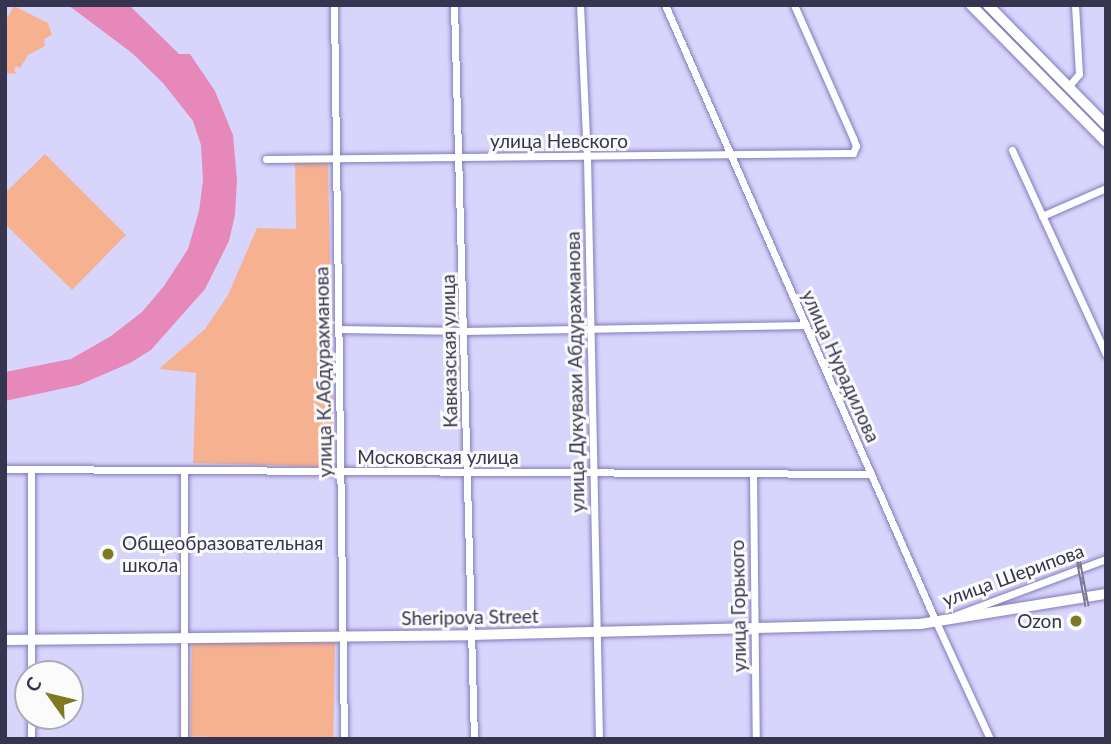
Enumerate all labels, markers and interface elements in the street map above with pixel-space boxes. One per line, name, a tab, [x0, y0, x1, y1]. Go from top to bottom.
street label: улица Невского	[490, 130, 628, 152]
street label: улица Дукувахи Абдурахманова	[561, 231, 589, 513]
street label: улица К.Абдурахманова	[310, 266, 336, 478]
street label: Кавказская улица	[436, 274, 462, 428]
street label: улица Нурадилова	[797, 286, 885, 446]
street label: Московская улица	[357, 446, 519, 468]
place label: Общеобразовательная школа	[122, 532, 323, 576]
street label: улица Шерипова	[939, 539, 1087, 611]
street label: улица Горького	[725, 540, 751, 672]
marker: Общеобразовательная школа	[100, 546, 116, 562]
street label: Sheripova Street	[401, 604, 539, 630]
place label: Ozon	[1017, 610, 1062, 632]
marker: Ozon	[1068, 613, 1084, 629]
north arrow	[14, 660, 84, 730]
text: С	[20, 672, 46, 696]

